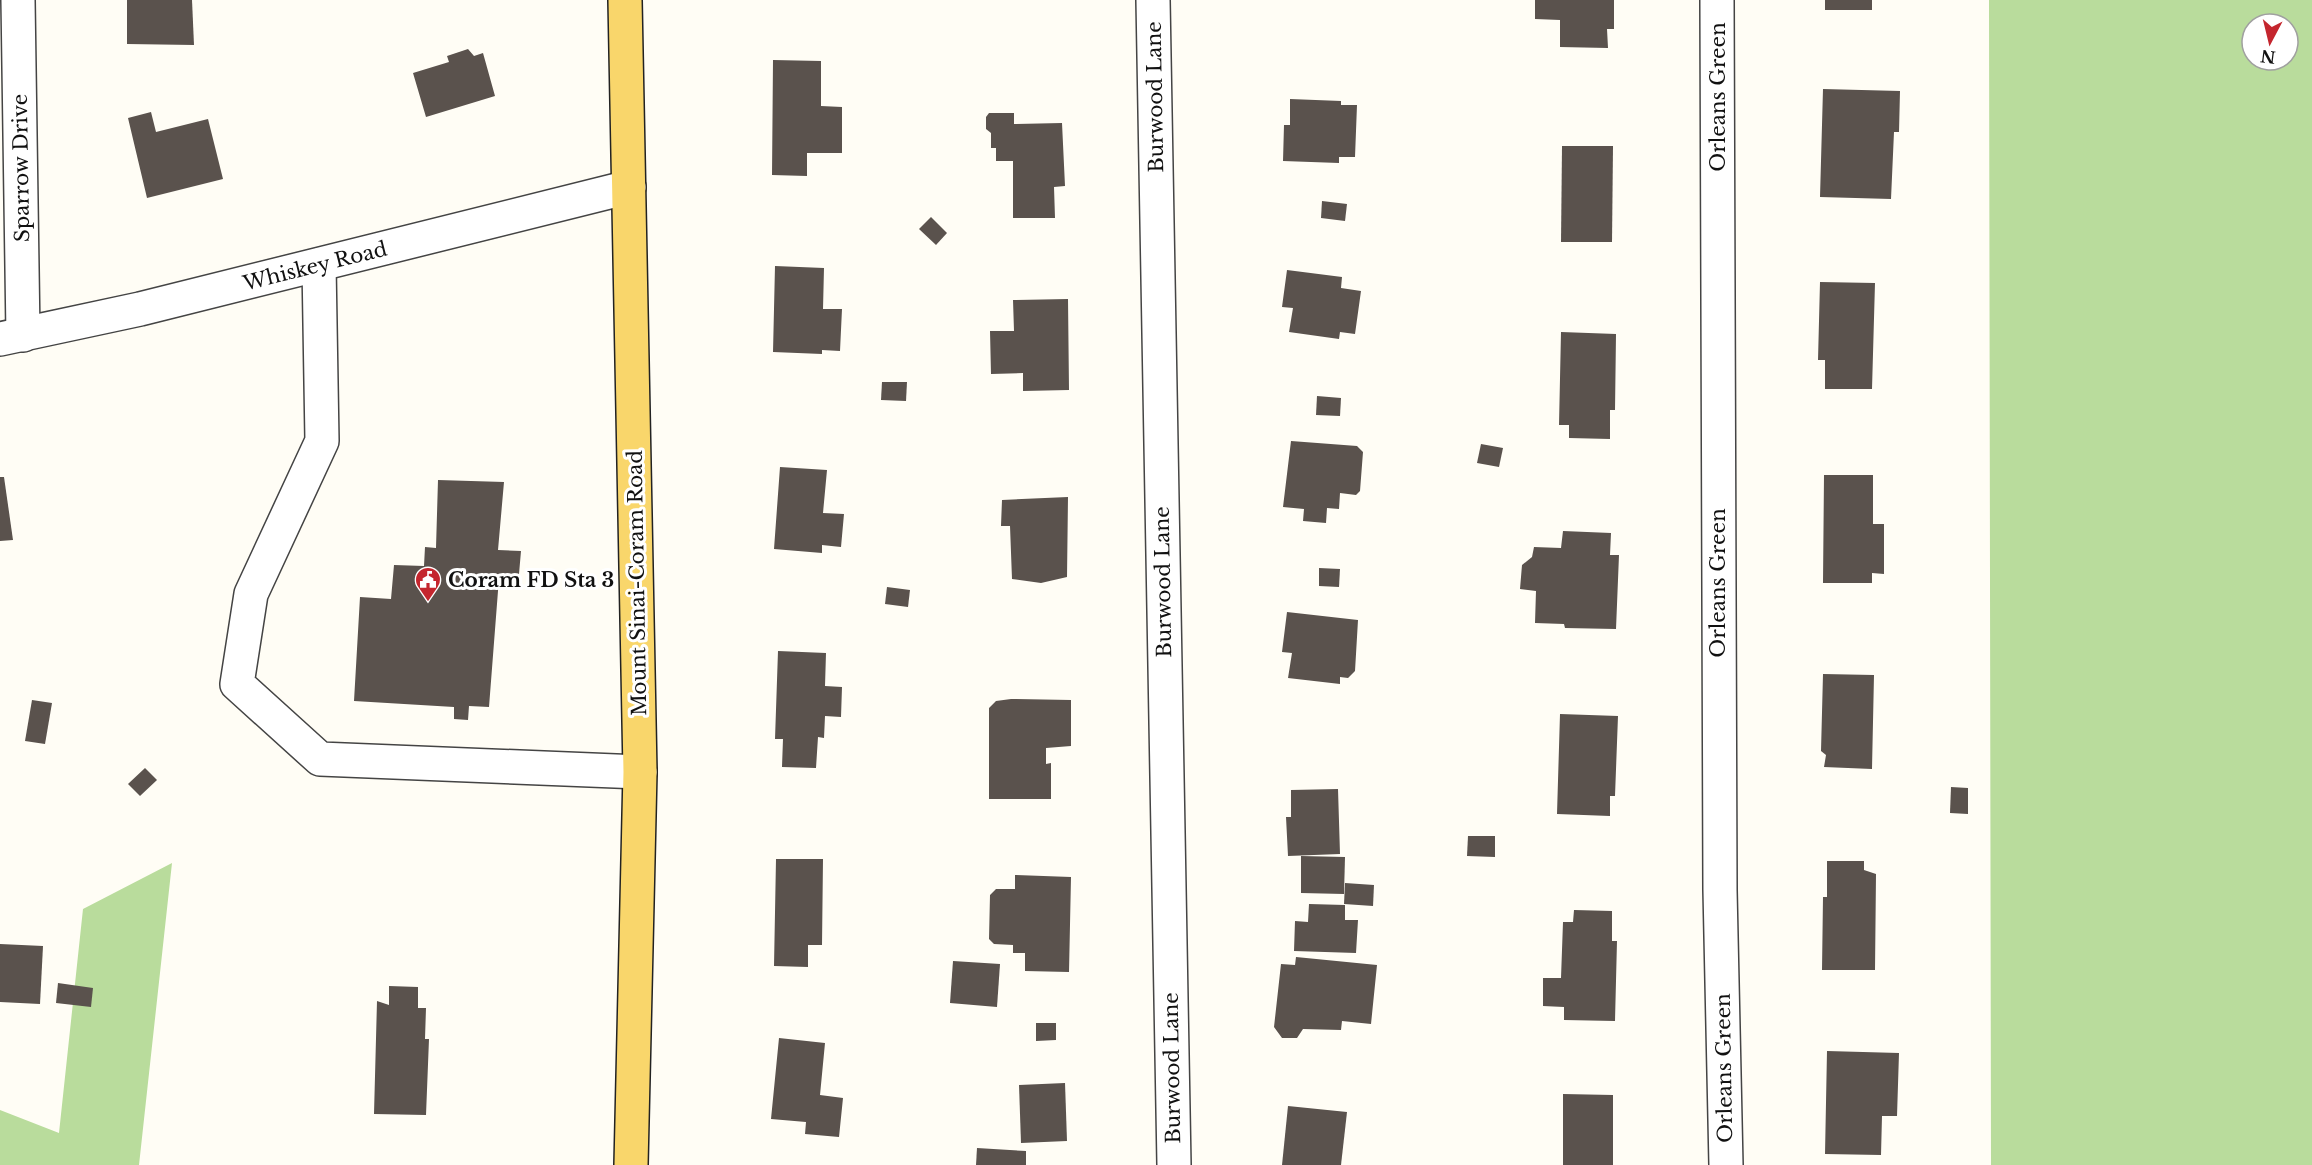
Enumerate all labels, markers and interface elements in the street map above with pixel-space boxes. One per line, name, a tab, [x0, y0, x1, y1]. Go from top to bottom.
north arrow	[2240, 12, 2300, 72]
street label: Burwood Lane	[1142, 21, 1168, 173]
street label: Orleans Green	[1706, 22, 1730, 172]
text: N	[2259, 46, 2277, 68]
street label: Sparrow Drive	[8, 94, 34, 242]
street label: Whiskey Road	[240, 237, 389, 296]
street label: Mount Sinai-Coram Road	[623, 450, 651, 716]
street label: Burwood Lane	[1150, 506, 1176, 658]
street label: Orleans Green	[1706, 508, 1730, 658]
public building icon: Coram FD Sta 3	[413, 565, 443, 603]
place label: Coram FD Sta 3	[448, 568, 614, 592]
street label: Burwood Lane	[1159, 992, 1185, 1144]
street label: Orleans Green	[1711, 993, 1737, 1143]

